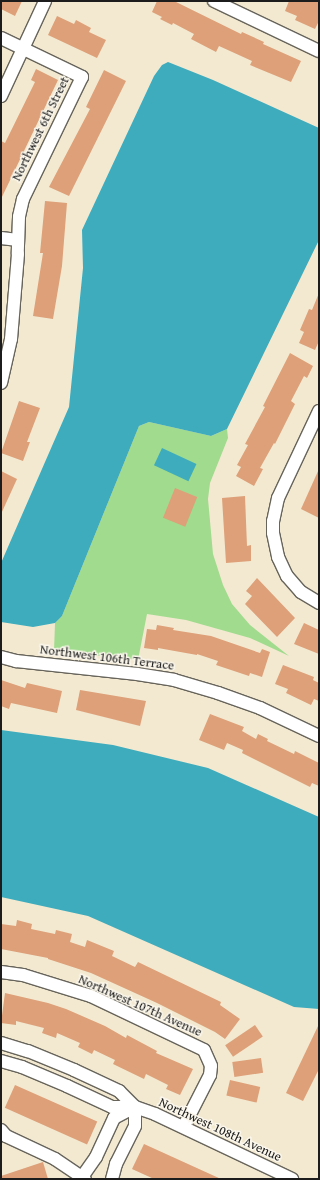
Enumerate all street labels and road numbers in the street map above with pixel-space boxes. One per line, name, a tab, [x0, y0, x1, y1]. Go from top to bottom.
street label: Northwest 6th Street	[9, 74, 73, 184]
street label: Northwest 106th Terrace	[39, 642, 175, 674]
street label: Northwest 107th Avenue	[76, 972, 204, 1040]
street label: Northwest 108th Avenue	[156, 1095, 284, 1165]

